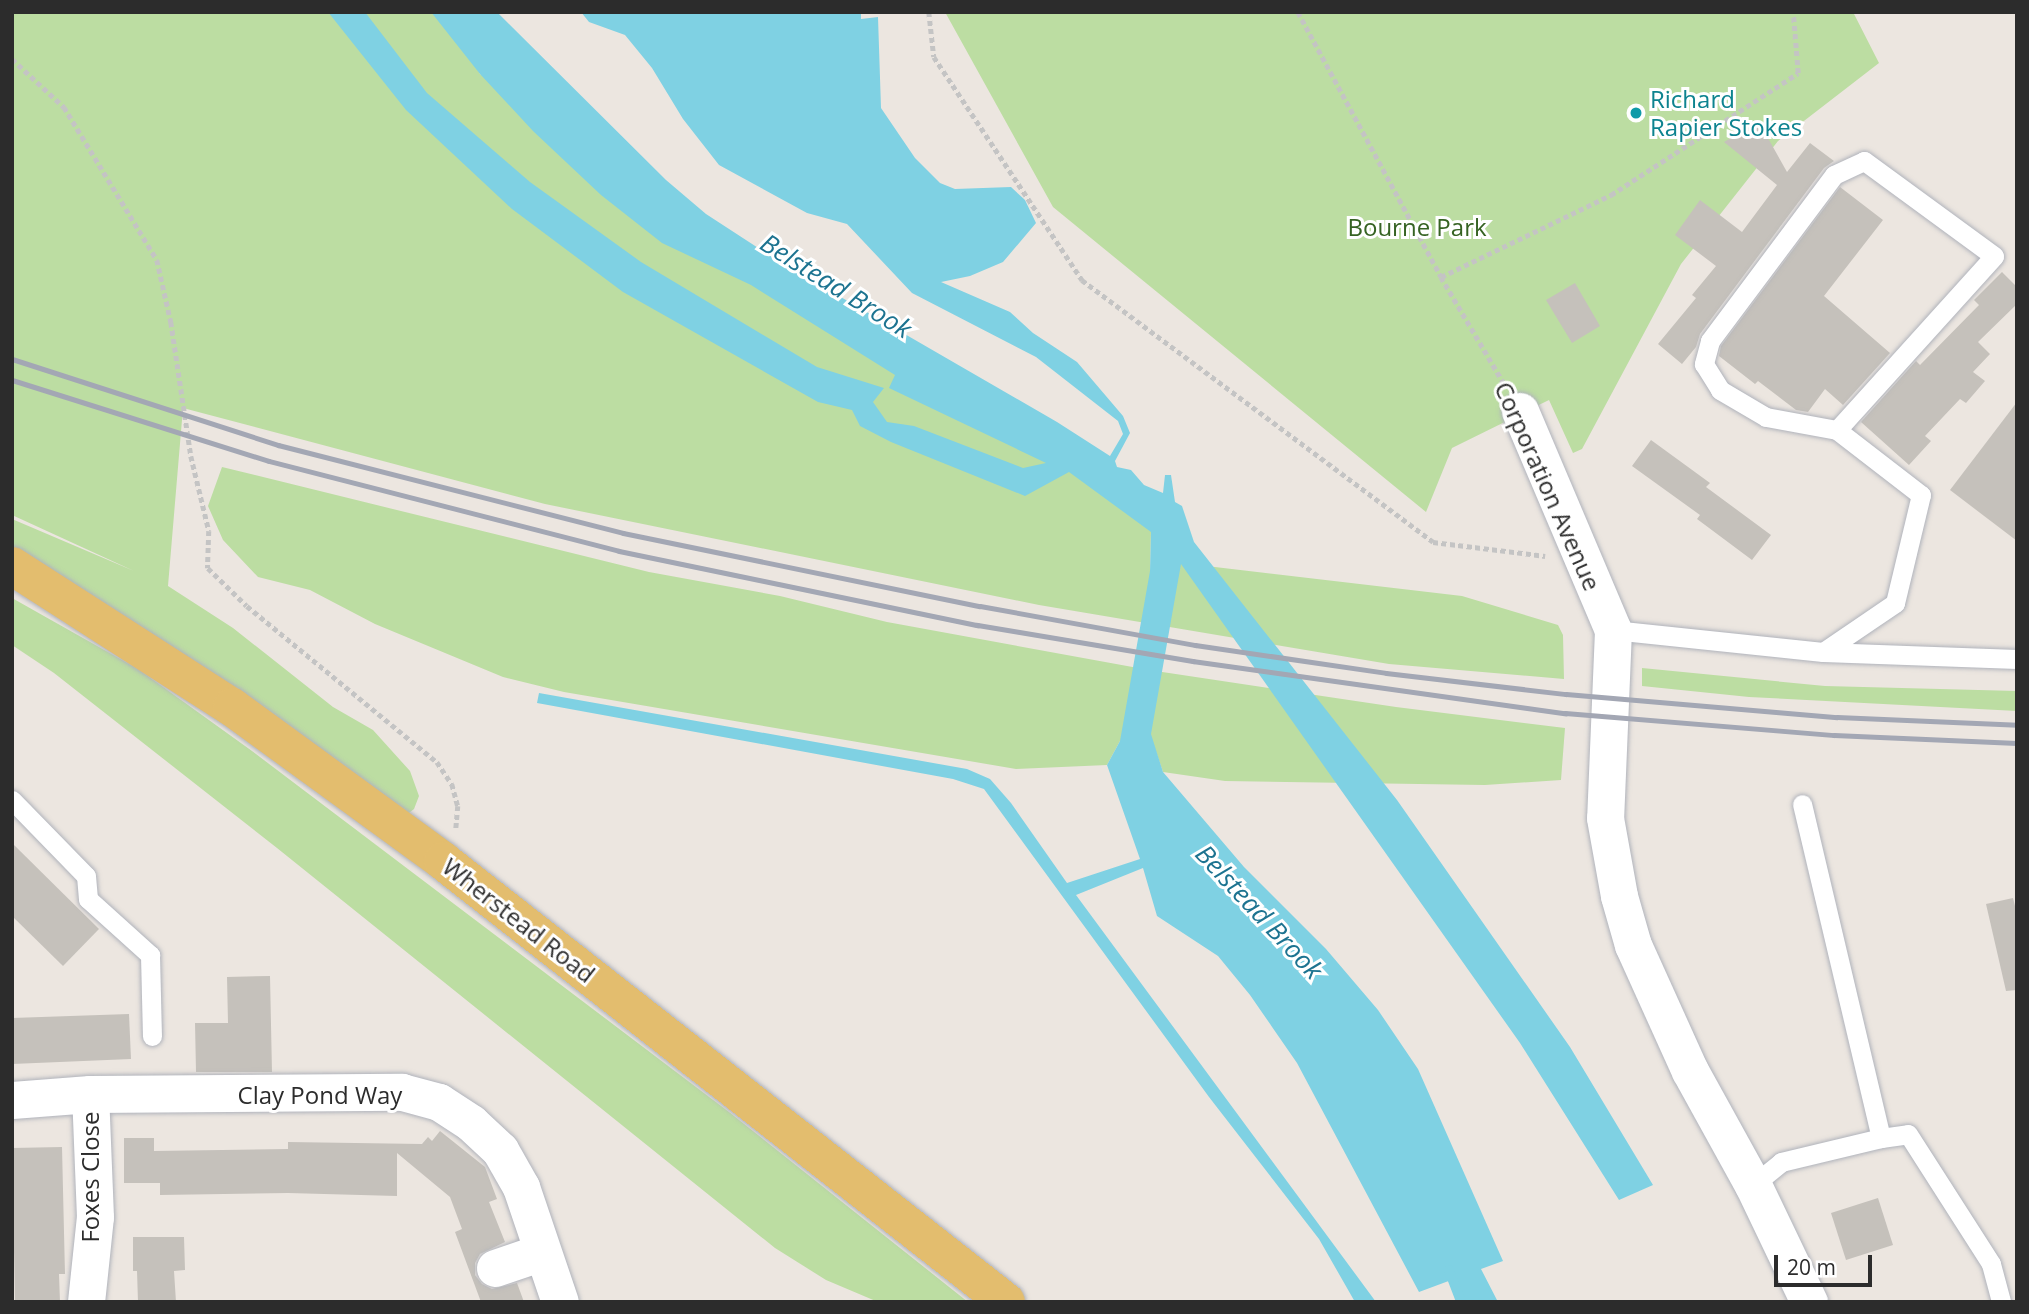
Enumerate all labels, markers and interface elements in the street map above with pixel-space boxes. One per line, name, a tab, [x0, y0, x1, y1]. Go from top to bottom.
place label: Richard Rapier Stokes	[1650, 85, 1802, 141]
marker: Richard Rapier Stokes	[1628, 105, 1644, 121]
park label: Bourne Park	[1347, 213, 1487, 241]
water label: Belstead Brook	[755, 227, 917, 345]
street label: Corporation Avenue	[1489, 377, 1607, 595]
water label: Belstead Brook	[1189, 838, 1329, 986]
street label: Wherstead Road	[437, 852, 601, 988]
street label: Clay Pond Way	[238, 1081, 402, 1109]
street label: Foxes Close	[76, 1111, 104, 1243]
scale bar	[1777, 1240, 1875, 1284]
text: 20 m	[1787, 1253, 1836, 1281]

